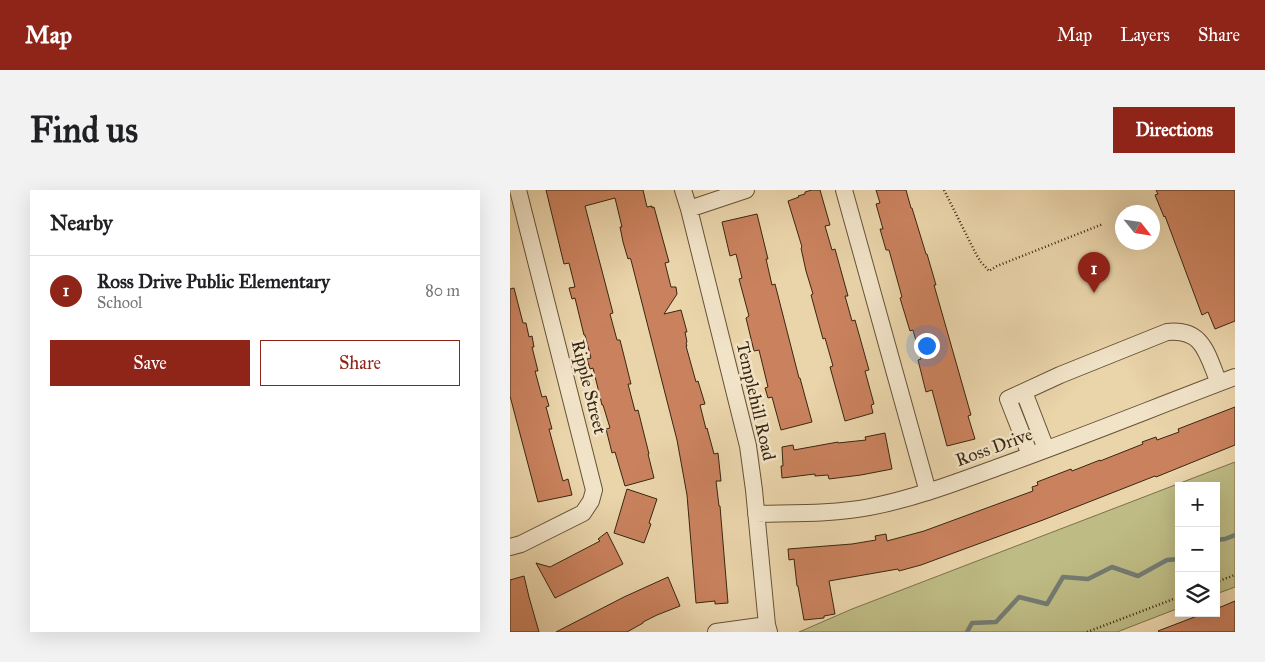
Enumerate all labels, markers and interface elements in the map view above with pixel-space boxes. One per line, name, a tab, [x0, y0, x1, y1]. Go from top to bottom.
text: Map	[25, 20, 72, 50]
text: Map	[1057, 24, 1092, 46]
text: Layers	[1120, 24, 1170, 46]
text: Share	[1198, 24, 1240, 46]
button: Directions	[1113, 107, 1235, 153]
text: Find us	[30, 109, 138, 152]
north arrow	[1115, 205, 1160, 250]
text: Nearby	[50, 210, 113, 236]
pin: 1	[1078, 252, 1110, 293]
text: Ross Drive Public Elementary	[97, 270, 330, 293]
text: 1	[63, 281, 69, 300]
text: 80 m	[425, 281, 460, 300]
text: School	[97, 293, 142, 312]
your location	[914, 333, 940, 359]
street label: Ripple Street	[567, 338, 611, 437]
street label: Templehill Road	[732, 339, 780, 463]
button: Save	[50, 340, 250, 386]
button: Share	[260, 340, 460, 386]
street label: Ross Drive	[952, 423, 1036, 471]
map controls	[1175, 482, 1220, 617]
button: +	[1175, 482, 1220, 527]
button: −	[1175, 527, 1220, 572]
button: layers	[1175, 572, 1220, 617]

